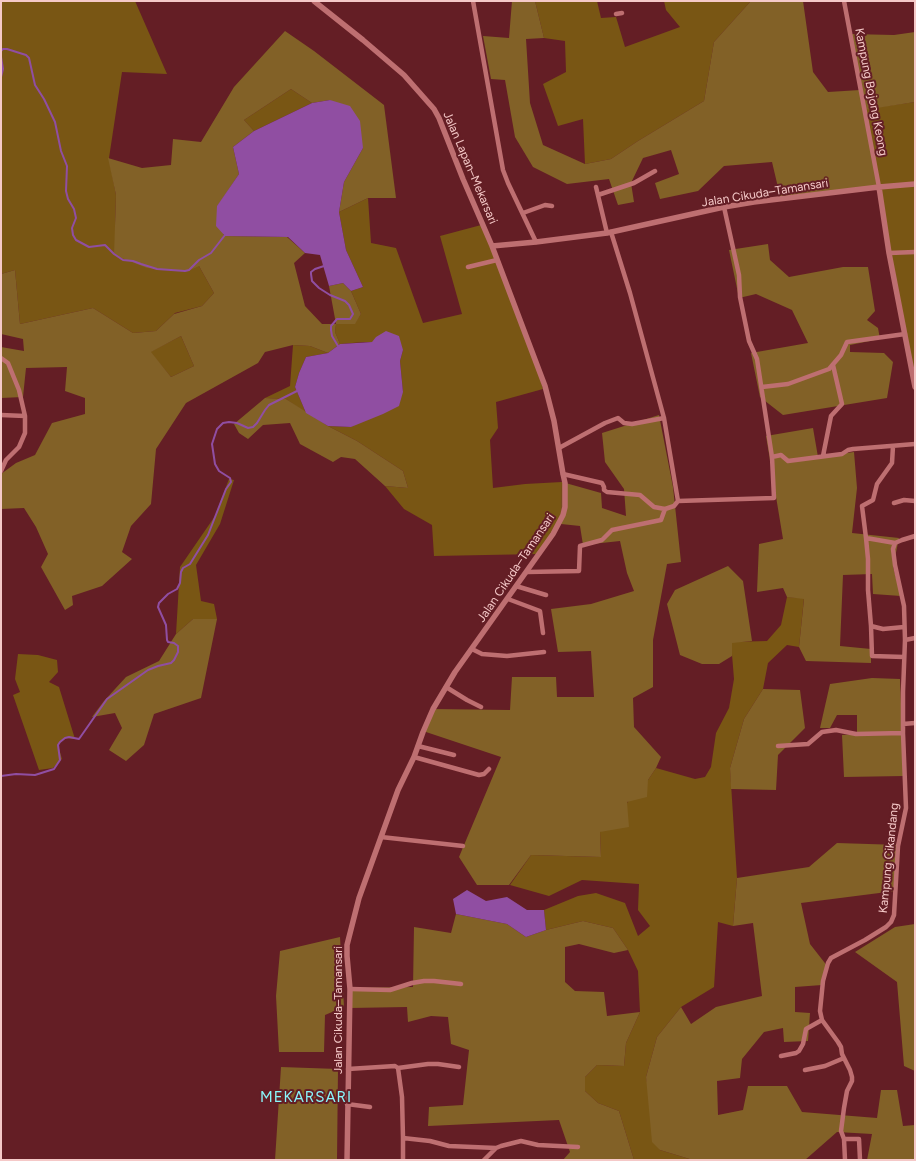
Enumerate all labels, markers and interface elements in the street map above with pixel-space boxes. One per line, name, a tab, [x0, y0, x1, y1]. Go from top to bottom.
street label: Kampung Bojong Keong	[852, 27, 890, 157]
street label: Jalan Lapan–Mekarsari	[440, 110, 500, 226]
street label: Jalan Cikuda–Tamansari	[701, 176, 829, 210]
street label: Jalan Cikuda–Tamansari	[474, 511, 558, 625]
street label: Kampung Cikandang	[876, 802, 902, 914]
street label: Jalan Cikuda–Tamansari	[331, 946, 345, 1074]
district label: MEKARSARI	[259, 1089, 353, 1107]

